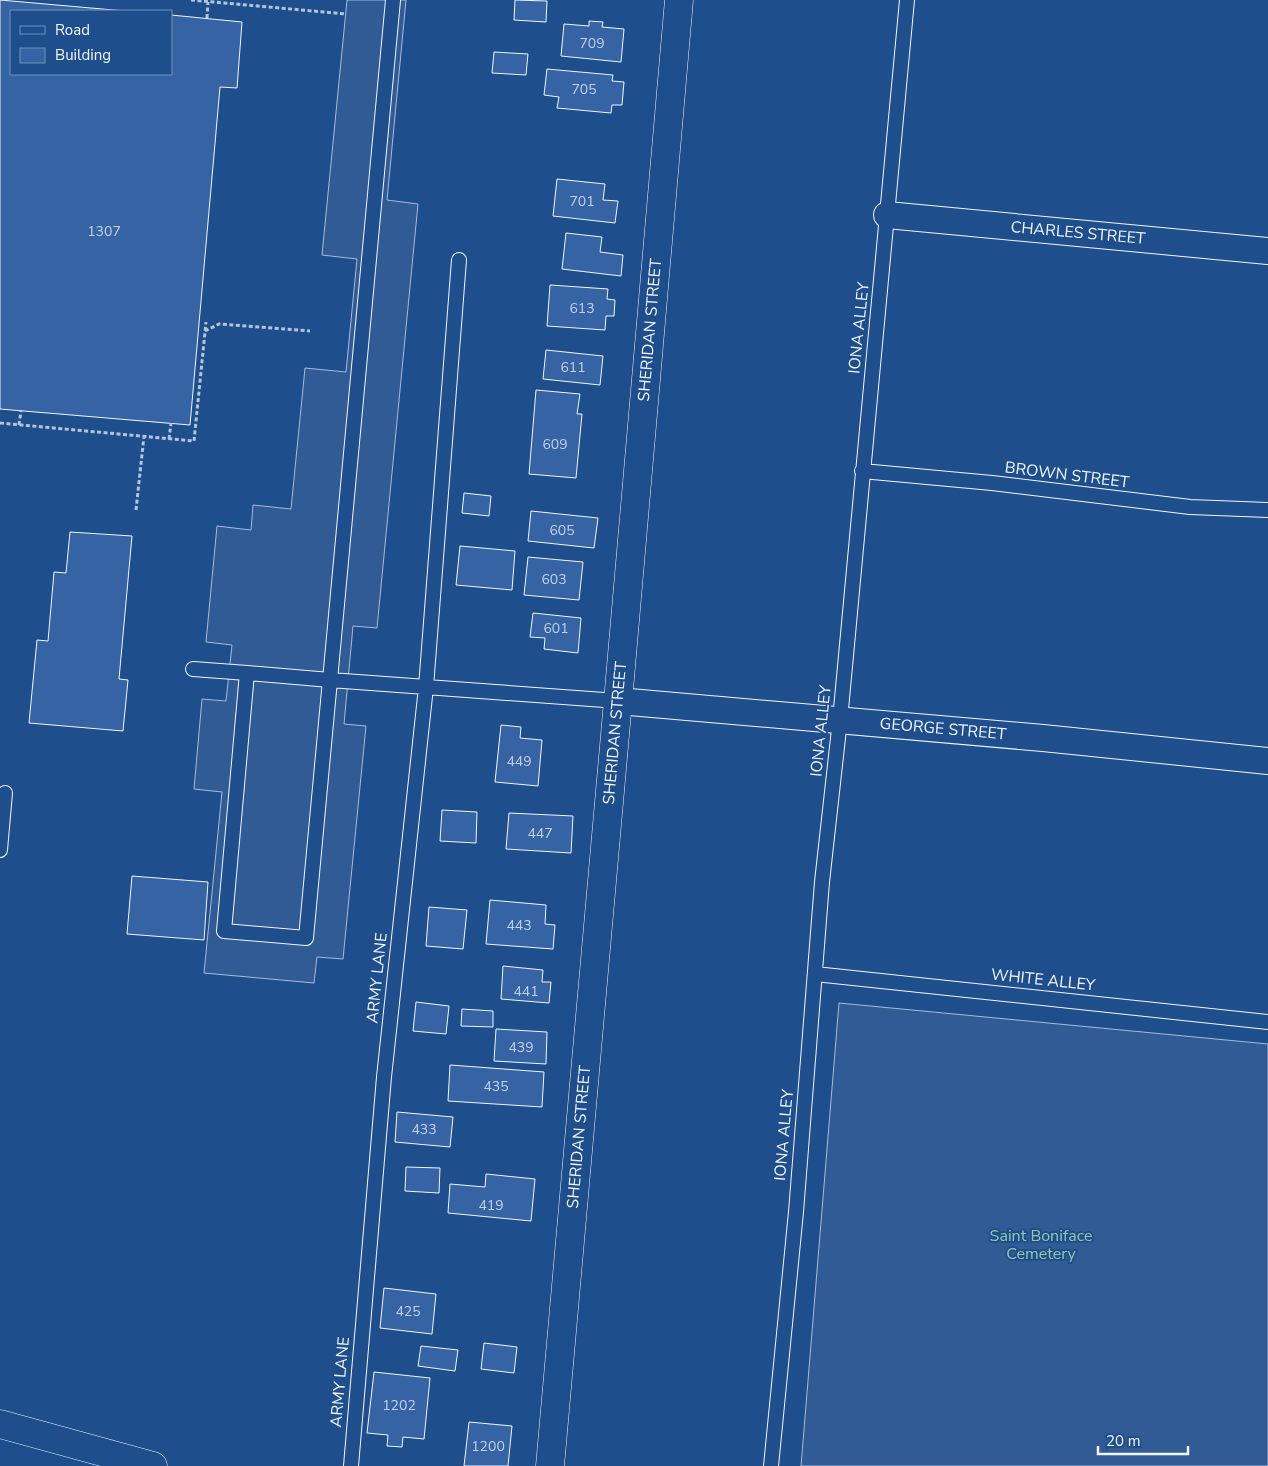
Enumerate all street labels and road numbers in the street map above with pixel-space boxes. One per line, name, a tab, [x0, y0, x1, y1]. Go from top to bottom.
street label: CHARLES STREET	[1010, 216, 1147, 250]
street label: SHERIDAN STREET	[633, 257, 667, 402]
street label: IONA ALLEY	[843, 281, 875, 375]
street label: BROWN STREET	[1004, 456, 1131, 494]
street label: SHERIDAN STREET	[598, 660, 632, 805]
street label: IONA ALLEY	[805, 684, 837, 778]
street label: GEORGE STREET	[879, 713, 1008, 746]
street label: ARMY LANE	[361, 932, 393, 1024]
street label: WHITE ALLEY	[990, 964, 1097, 996]
street label: SHERIDAN STREET	[562, 1064, 596, 1209]
street label: IONA ALLEY	[769, 1088, 799, 1182]
street label: ARMY LANE	[325, 1336, 355, 1428]

